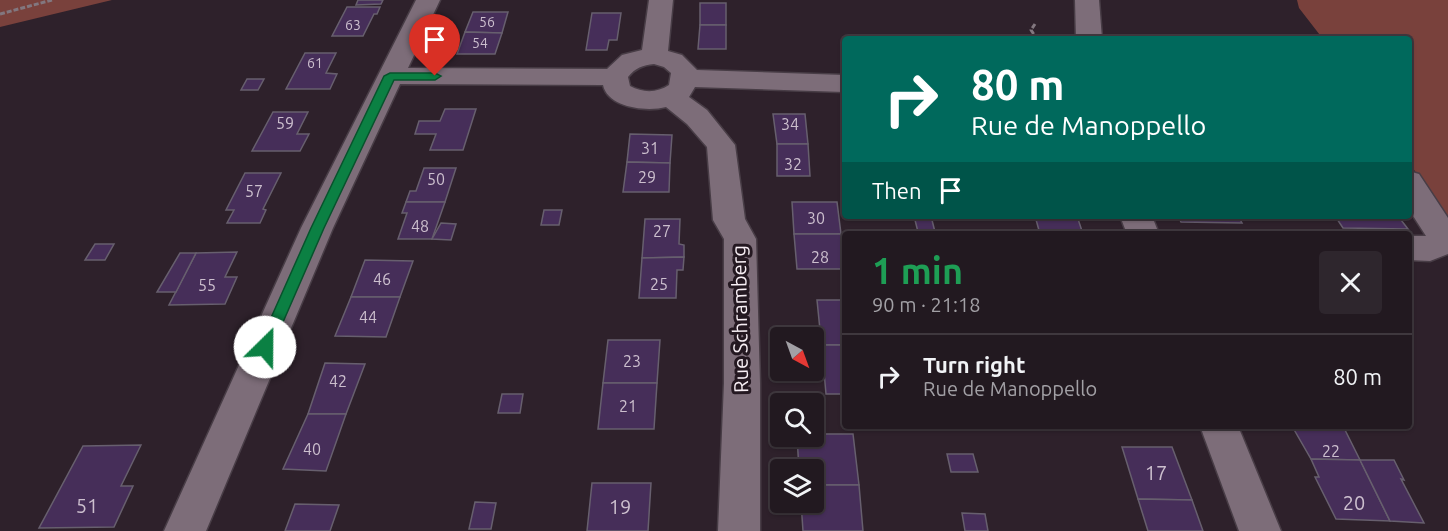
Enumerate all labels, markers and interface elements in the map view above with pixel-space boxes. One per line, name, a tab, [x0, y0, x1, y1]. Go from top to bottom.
pin	[409, 14, 460, 76]
house number: 56	[479, 14, 495, 30]
house number: 63	[345, 17, 361, 33]
icon: arrive	[418, 23, 451, 56]
house number: 54	[472, 35, 488, 51]
house number: 61	[307, 55, 323, 71]
icon: right	[872, 60, 950, 138]
text: 80 m	[971, 61, 1065, 108]
text: Rue de Manoppello	[971, 110, 1206, 140]
house number: 59	[276, 114, 294, 132]
house number: 34	[781, 115, 799, 133]
house number: 31	[641, 139, 659, 157]
house number: 32	[784, 155, 802, 173]
house number: 29	[638, 168, 656, 186]
house number: 50	[427, 170, 445, 188]
icon: arrive	[934, 174, 967, 207]
text: Then	[872, 178, 922, 203]
house number: 57	[245, 182, 263, 200]
house number: 30	[807, 209, 825, 227]
house number: 48	[411, 217, 429, 235]
house number: 27	[653, 222, 671, 240]
street label: Rue Schramberg	[727, 245, 752, 393]
house number: 28	[811, 248, 829, 266]
text: 1 min	[872, 250, 963, 291]
button: close	[1319, 251, 1382, 314]
house number: 46	[373, 270, 391, 288]
house number: 25	[650, 275, 668, 293]
house number: 55	[198, 276, 216, 294]
text: 90 m · 21:18	[872, 293, 981, 316]
house number: 44	[359, 308, 377, 326]
position arrow	[233, 315, 297, 379]
north arrow	[770, 327, 824, 381]
map controls	[770, 327, 824, 513]
house number: 23	[623, 352, 641, 370]
text: Turn right	[923, 352, 1025, 377]
icon: right	[872, 360, 905, 393]
text: 80 m	[1333, 364, 1382, 389]
house number: 42	[329, 372, 347, 390]
text: Rue de Manoppello	[923, 377, 1097, 400]
button: search	[770, 393, 824, 447]
house number: 21	[619, 397, 637, 415]
house number: 40	[303, 440, 321, 458]
house number: 22	[1322, 442, 1340, 460]
button: layers	[770, 459, 824, 513]
house number: 17	[1145, 461, 1167, 484]
house number: 20	[1343, 491, 1365, 514]
house number: 51	[76, 494, 98, 517]
house number: 19	[609, 495, 631, 518]

